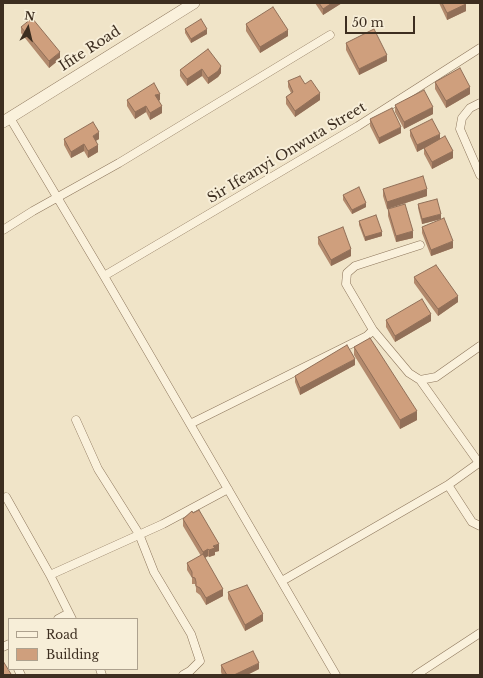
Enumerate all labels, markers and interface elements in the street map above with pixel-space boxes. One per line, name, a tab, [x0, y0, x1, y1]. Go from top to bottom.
north arrow	[8, 8, 48, 48]
text: N	[24, 8, 36, 24]
scale bar	[347, 8, 417, 34]
text: 50 m	[352, 15, 384, 30]
street label: Ifite Road	[56, 23, 124, 75]
street label: Sir Ifeanyi Onwuta Street	[205, 99, 369, 207]
legend	[8, 618, 138, 670]
text: Road	[46, 627, 78, 642]
text: Building	[46, 647, 99, 662]

